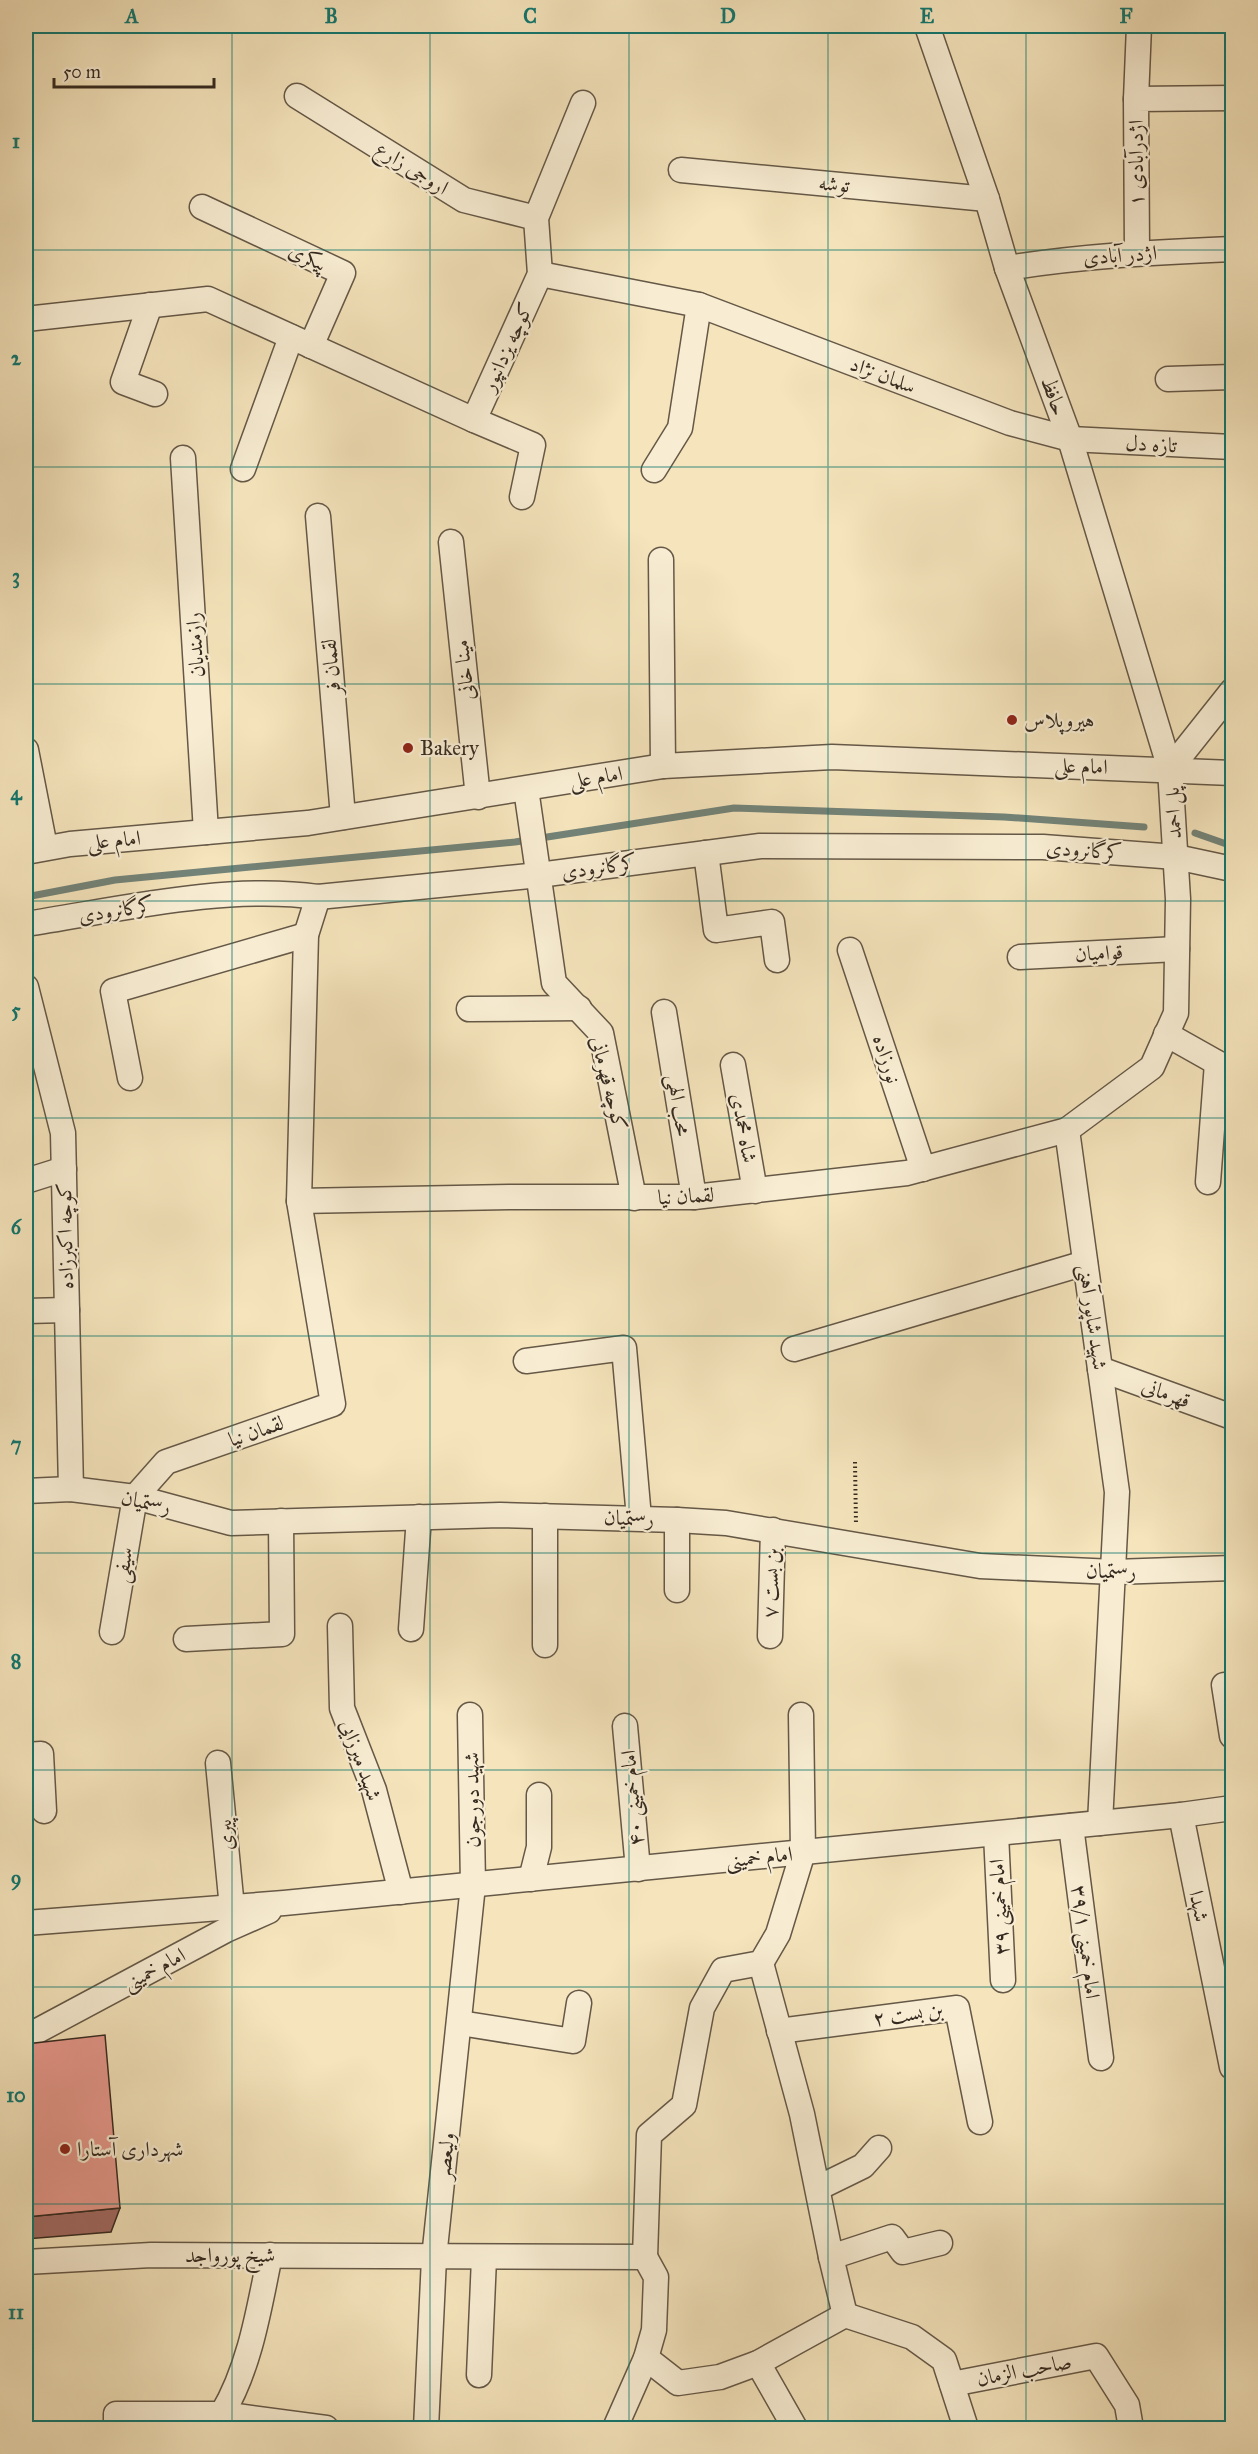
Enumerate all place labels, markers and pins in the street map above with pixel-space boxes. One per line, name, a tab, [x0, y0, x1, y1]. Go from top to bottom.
place label: هیروپلاس	[1024, 707, 1095, 735]
marker: هیروپلاس	[1005, 713, 1019, 727]
place label: Bakery	[420, 735, 480, 761]
marker: Bakery	[401, 741, 415, 755]
place label: شهرداری آستارا	[77, 2136, 183, 2163]
marker: شهرداری آستارا	[58, 2142, 72, 2156]

